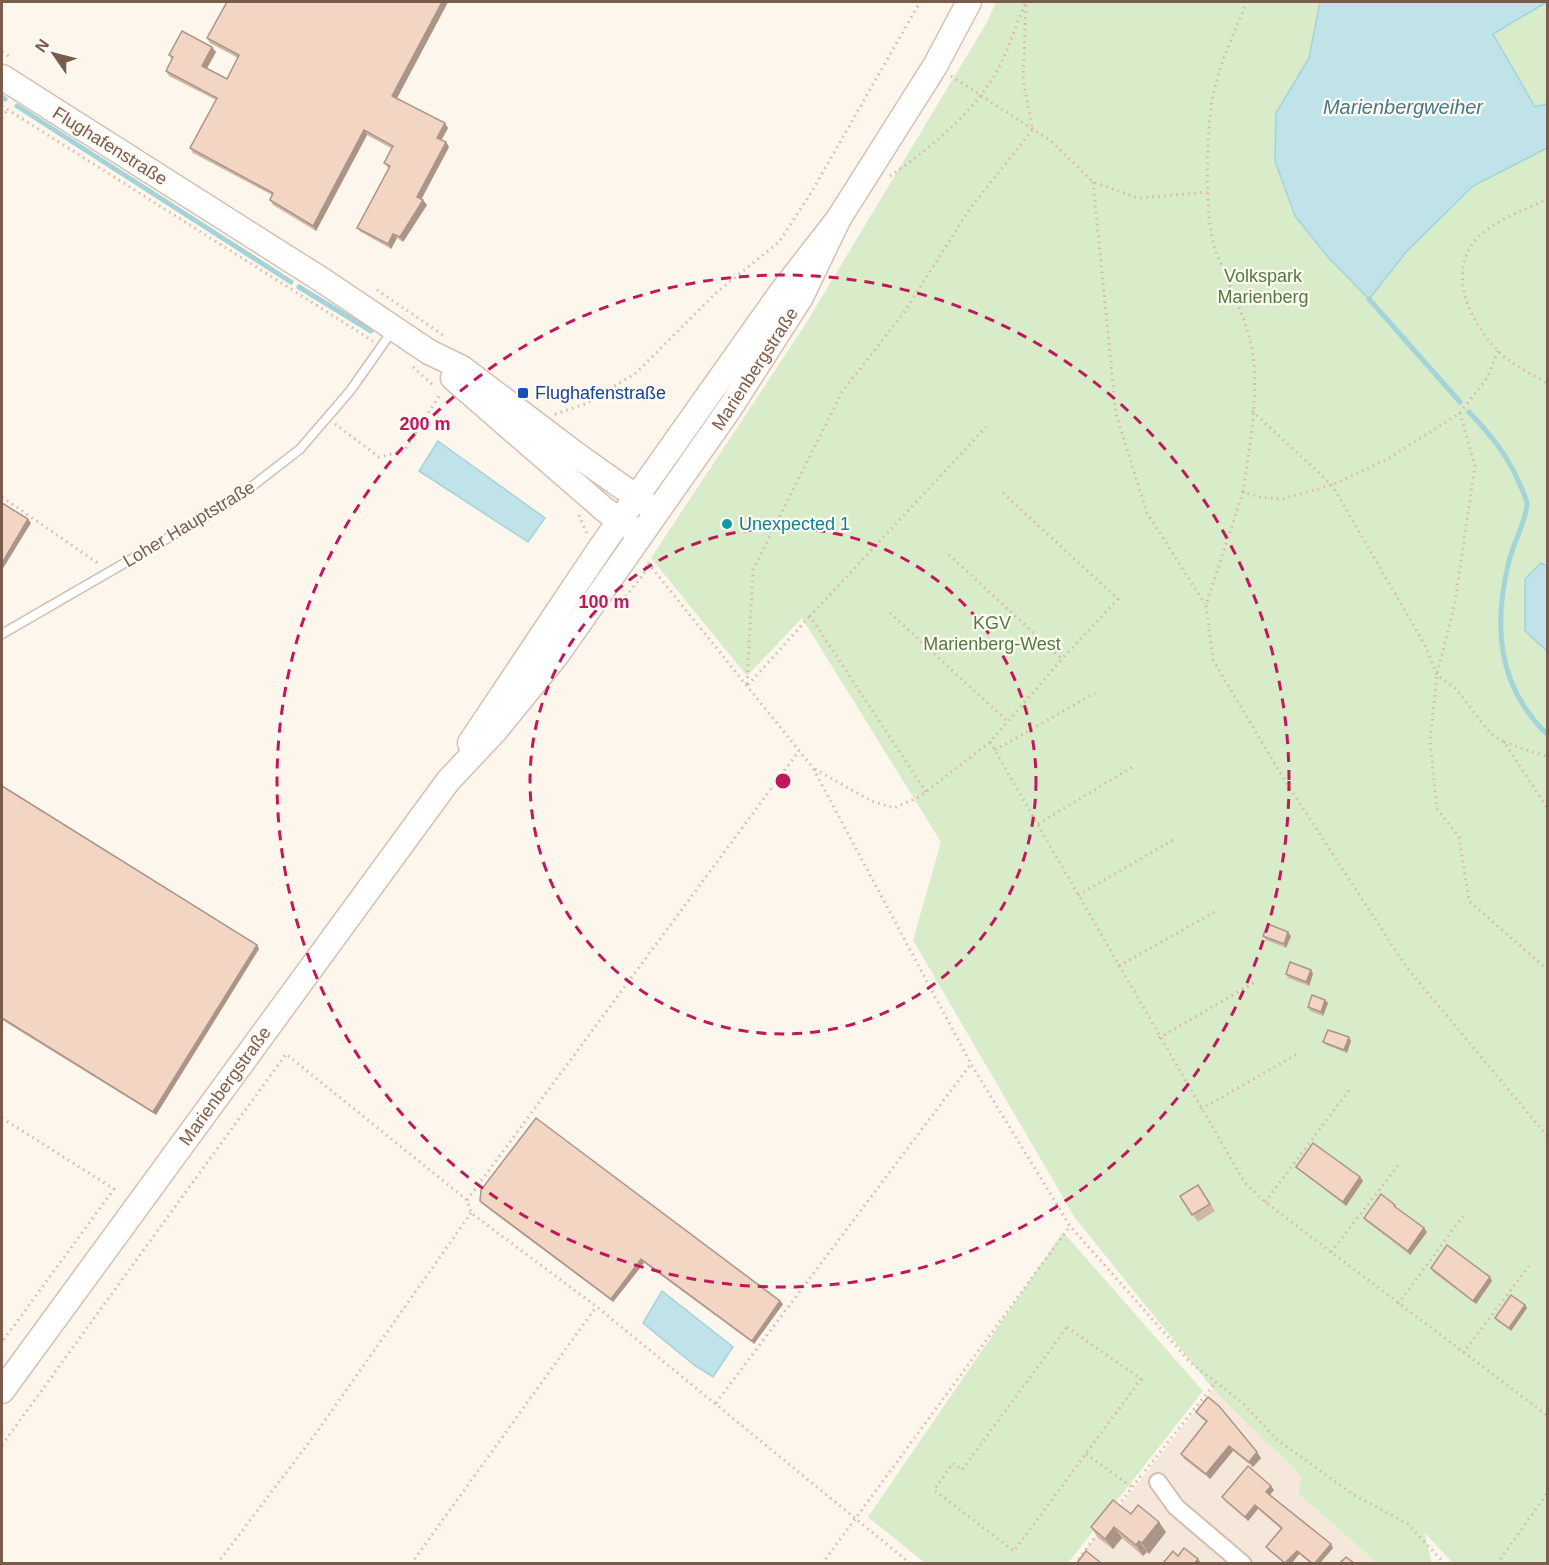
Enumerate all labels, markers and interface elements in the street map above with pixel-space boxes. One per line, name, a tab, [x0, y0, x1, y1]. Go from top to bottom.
north arrow	[24, 24, 84, 84]
text: N	[32, 36, 52, 55]
water label: Marienbergweiher	[1323, 96, 1484, 118]
street label: Flughafenstraße	[49, 103, 171, 189]
park label: Volkspark Marienberg	[1217, 266, 1309, 307]
street label: Marienbergstraße	[708, 304, 802, 434]
place label: Flughafenstraße	[535, 383, 666, 403]
marker: Flughafenstraße	[516, 386, 530, 400]
text: 200 m	[399, 414, 451, 434]
street label: Loher Hauptstraße	[120, 477, 258, 571]
place label: Unexpected 1	[739, 514, 850, 534]
marker: Unexpected 1	[720, 517, 734, 531]
text: 100 m	[578, 592, 630, 612]
park label: KGV Marienberg-West	[923, 613, 1061, 654]
centre of rings	[773, 771, 793, 791]
street label: Marienbergstraße	[175, 1023, 275, 1149]

